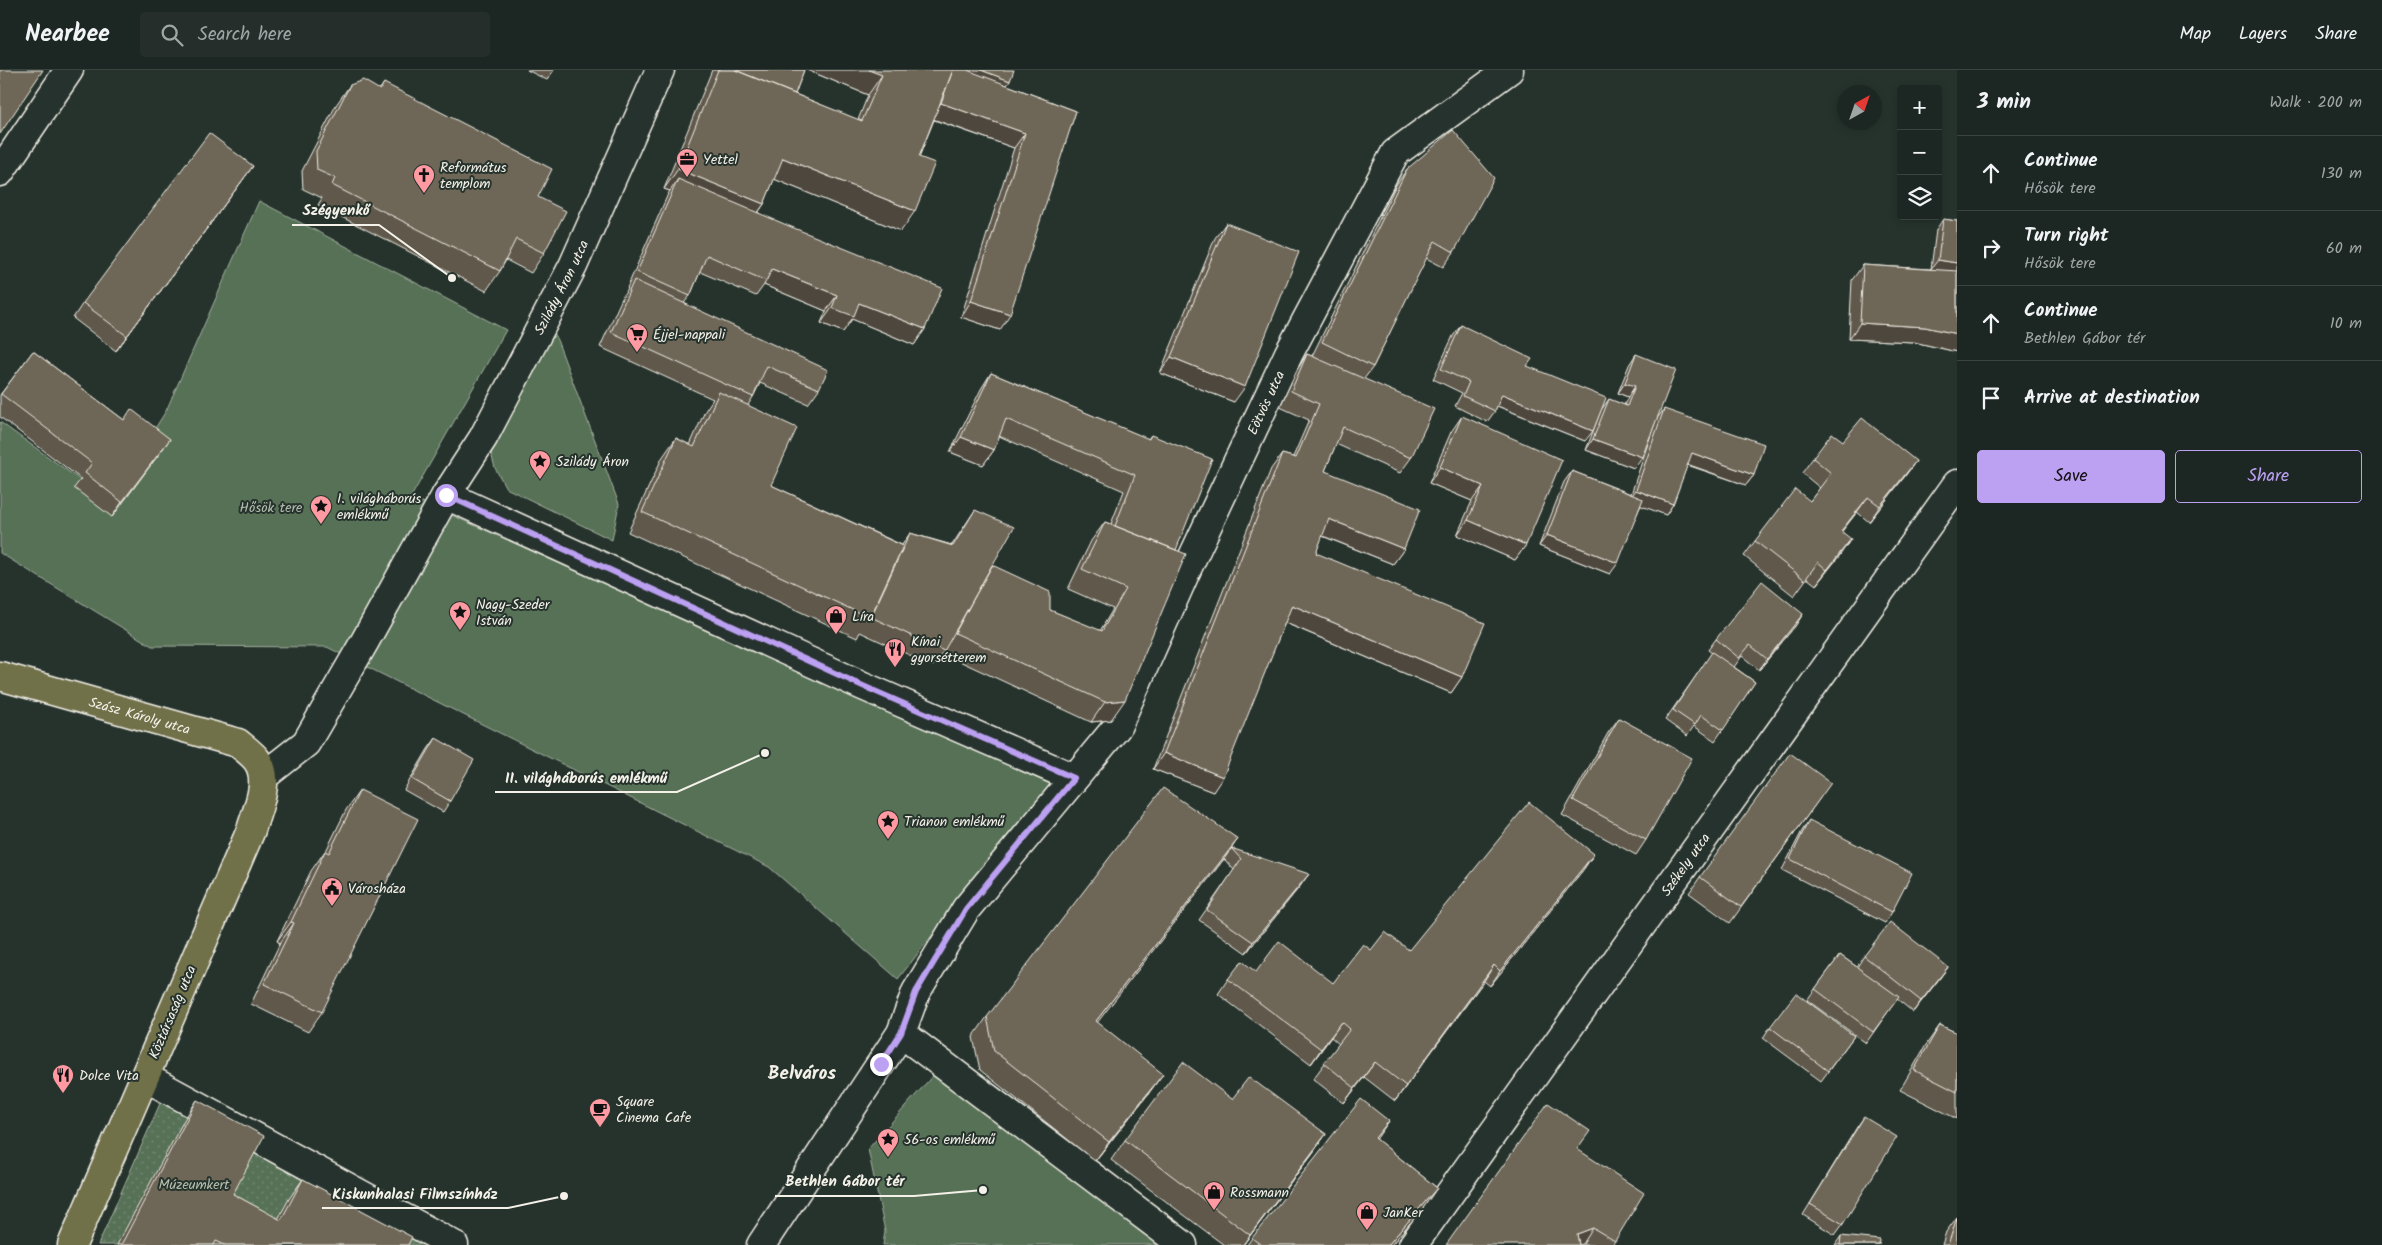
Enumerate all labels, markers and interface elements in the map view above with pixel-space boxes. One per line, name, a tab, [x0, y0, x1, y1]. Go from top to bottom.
search box	[140, 12, 490, 57]
text: Nearbee	[25, 15, 110, 54]
text: Search here	[198, 20, 292, 50]
text: Map	[2180, 20, 2211, 49]
text: Layers	[2239, 20, 2287, 49]
text: Share	[2315, 20, 2357, 49]
icon: search	[158, 21, 186, 49]
north arrow	[1837, 85, 1882, 130]
map controls	[1897, 85, 1942, 220]
button: +	[1897, 85, 1942, 130]
text: 3 min	[1977, 86, 2031, 119]
text: Walk · 200 m	[2269, 90, 2362, 115]
button: −	[1897, 130, 1942, 175]
text: Continue	[2024, 146, 2097, 176]
office icon: Yettel	[675, 147, 699, 178]
place label: Yettel	[703, 149, 738, 171]
place label: Református templom	[440, 157, 507, 195]
icon: ahead	[1977, 159, 2005, 187]
text: 130 m	[2321, 161, 2362, 186]
church icon: Református templom	[412, 163, 436, 194]
button: layers	[1897, 175, 1942, 220]
text: Hősök tere	[2024, 176, 2096, 201]
callout: Szégyenkő	[292, 195, 379, 225]
text: Szégyenkő	[302, 199, 372, 223]
text: Turn right	[2024, 221, 2109, 251]
icon: right	[1977, 234, 2005, 262]
text: 60 m	[2326, 236, 2362, 261]
street label: Szilády Áron utca	[529, 237, 595, 339]
text: Hősök tere	[2024, 251, 2096, 276]
text: Continue	[2024, 296, 2097, 326]
icon: ahead	[1977, 309, 2005, 337]
text: 10 m	[2330, 311, 2362, 336]
supermarket icon: Éjjel-nappali	[625, 322, 649, 353]
place label: Éjjel-nappali	[653, 324, 726, 346]
text: Bethlen Gábor tér	[2024, 326, 2145, 351]
street label: Eötvös utca	[1242, 367, 1291, 439]
text: Arrive at destination	[2024, 383, 2200, 413]
icon: arrive	[1977, 384, 2005, 412]
place icon: Szilády Áron	[528, 449, 552, 480]
button: Save	[1977, 450, 2165, 503]
button: Share	[2175, 450, 2362, 503]
place label: Szilády Áron	[556, 451, 629, 473]
route start	[435, 484, 458, 507]
place label: I. világháborús emlékmű	[337, 488, 421, 526]
place icon: I. világháborús emlékmű	[309, 494, 333, 525]
park label: Hősök tere	[240, 497, 303, 519]
place label: Nagy-Szeder István	[476, 594, 551, 632]
place icon: Nagy-Szeder István	[448, 600, 472, 631]
shop icon: Líra	[824, 604, 848, 635]
place label: Líra	[852, 606, 874, 628]
place label: Kínai gyorsétterem	[910, 631, 987, 669]
restaurant icon: Kínai gyorsétterem	[883, 637, 907, 668]
street label: Szász Károly utca	[86, 692, 193, 741]
callout: II. világháborús emlékmű	[495, 762, 677, 792]
text: II. világháborús emlékmű	[505, 767, 668, 791]
place icon: Trianon emlékmű	[876, 809, 900, 840]
place label: Trianon emlékmű	[904, 811, 1006, 833]
street label: Székely utca	[1656, 829, 1716, 901]
public building icon: Városháza	[320, 876, 344, 907]
place label: Városháza	[348, 878, 406, 900]
street label: Köztársaság utca	[143, 962, 203, 1063]
route end	[870, 1053, 893, 1076]
district label: Belváros	[768, 1059, 836, 1089]
restaurant icon: Dolce Vita	[51, 1063, 75, 1094]
place label: Dolce Vita	[79, 1065, 139, 1087]
place label: Square Cinema Cafe	[616, 1091, 692, 1129]
cafe icon: Square Cinema Cafe	[588, 1097, 612, 1128]
place icon: 56-os emlékmű	[876, 1127, 900, 1158]
place label: 56-os emlékmű	[904, 1129, 996, 1151]
callout: Bethlen Gábor tér	[775, 1166, 914, 1196]
text: Bethlen Gábor tér	[785, 1170, 905, 1194]
park label: Múzeumkert	[158, 1174, 230, 1196]
callout: Kiskunhalasi Filmszínház	[322, 1178, 508, 1208]
shop icon: Rossmann	[1202, 1180, 1226, 1211]
place label: Rossmann	[1230, 1182, 1289, 1204]
text: Kiskunhalasi Filmszínház	[332, 1183, 498, 1207]
shop icon: JanKer	[1355, 1200, 1379, 1231]
place label: JanKer	[1383, 1202, 1424, 1224]

